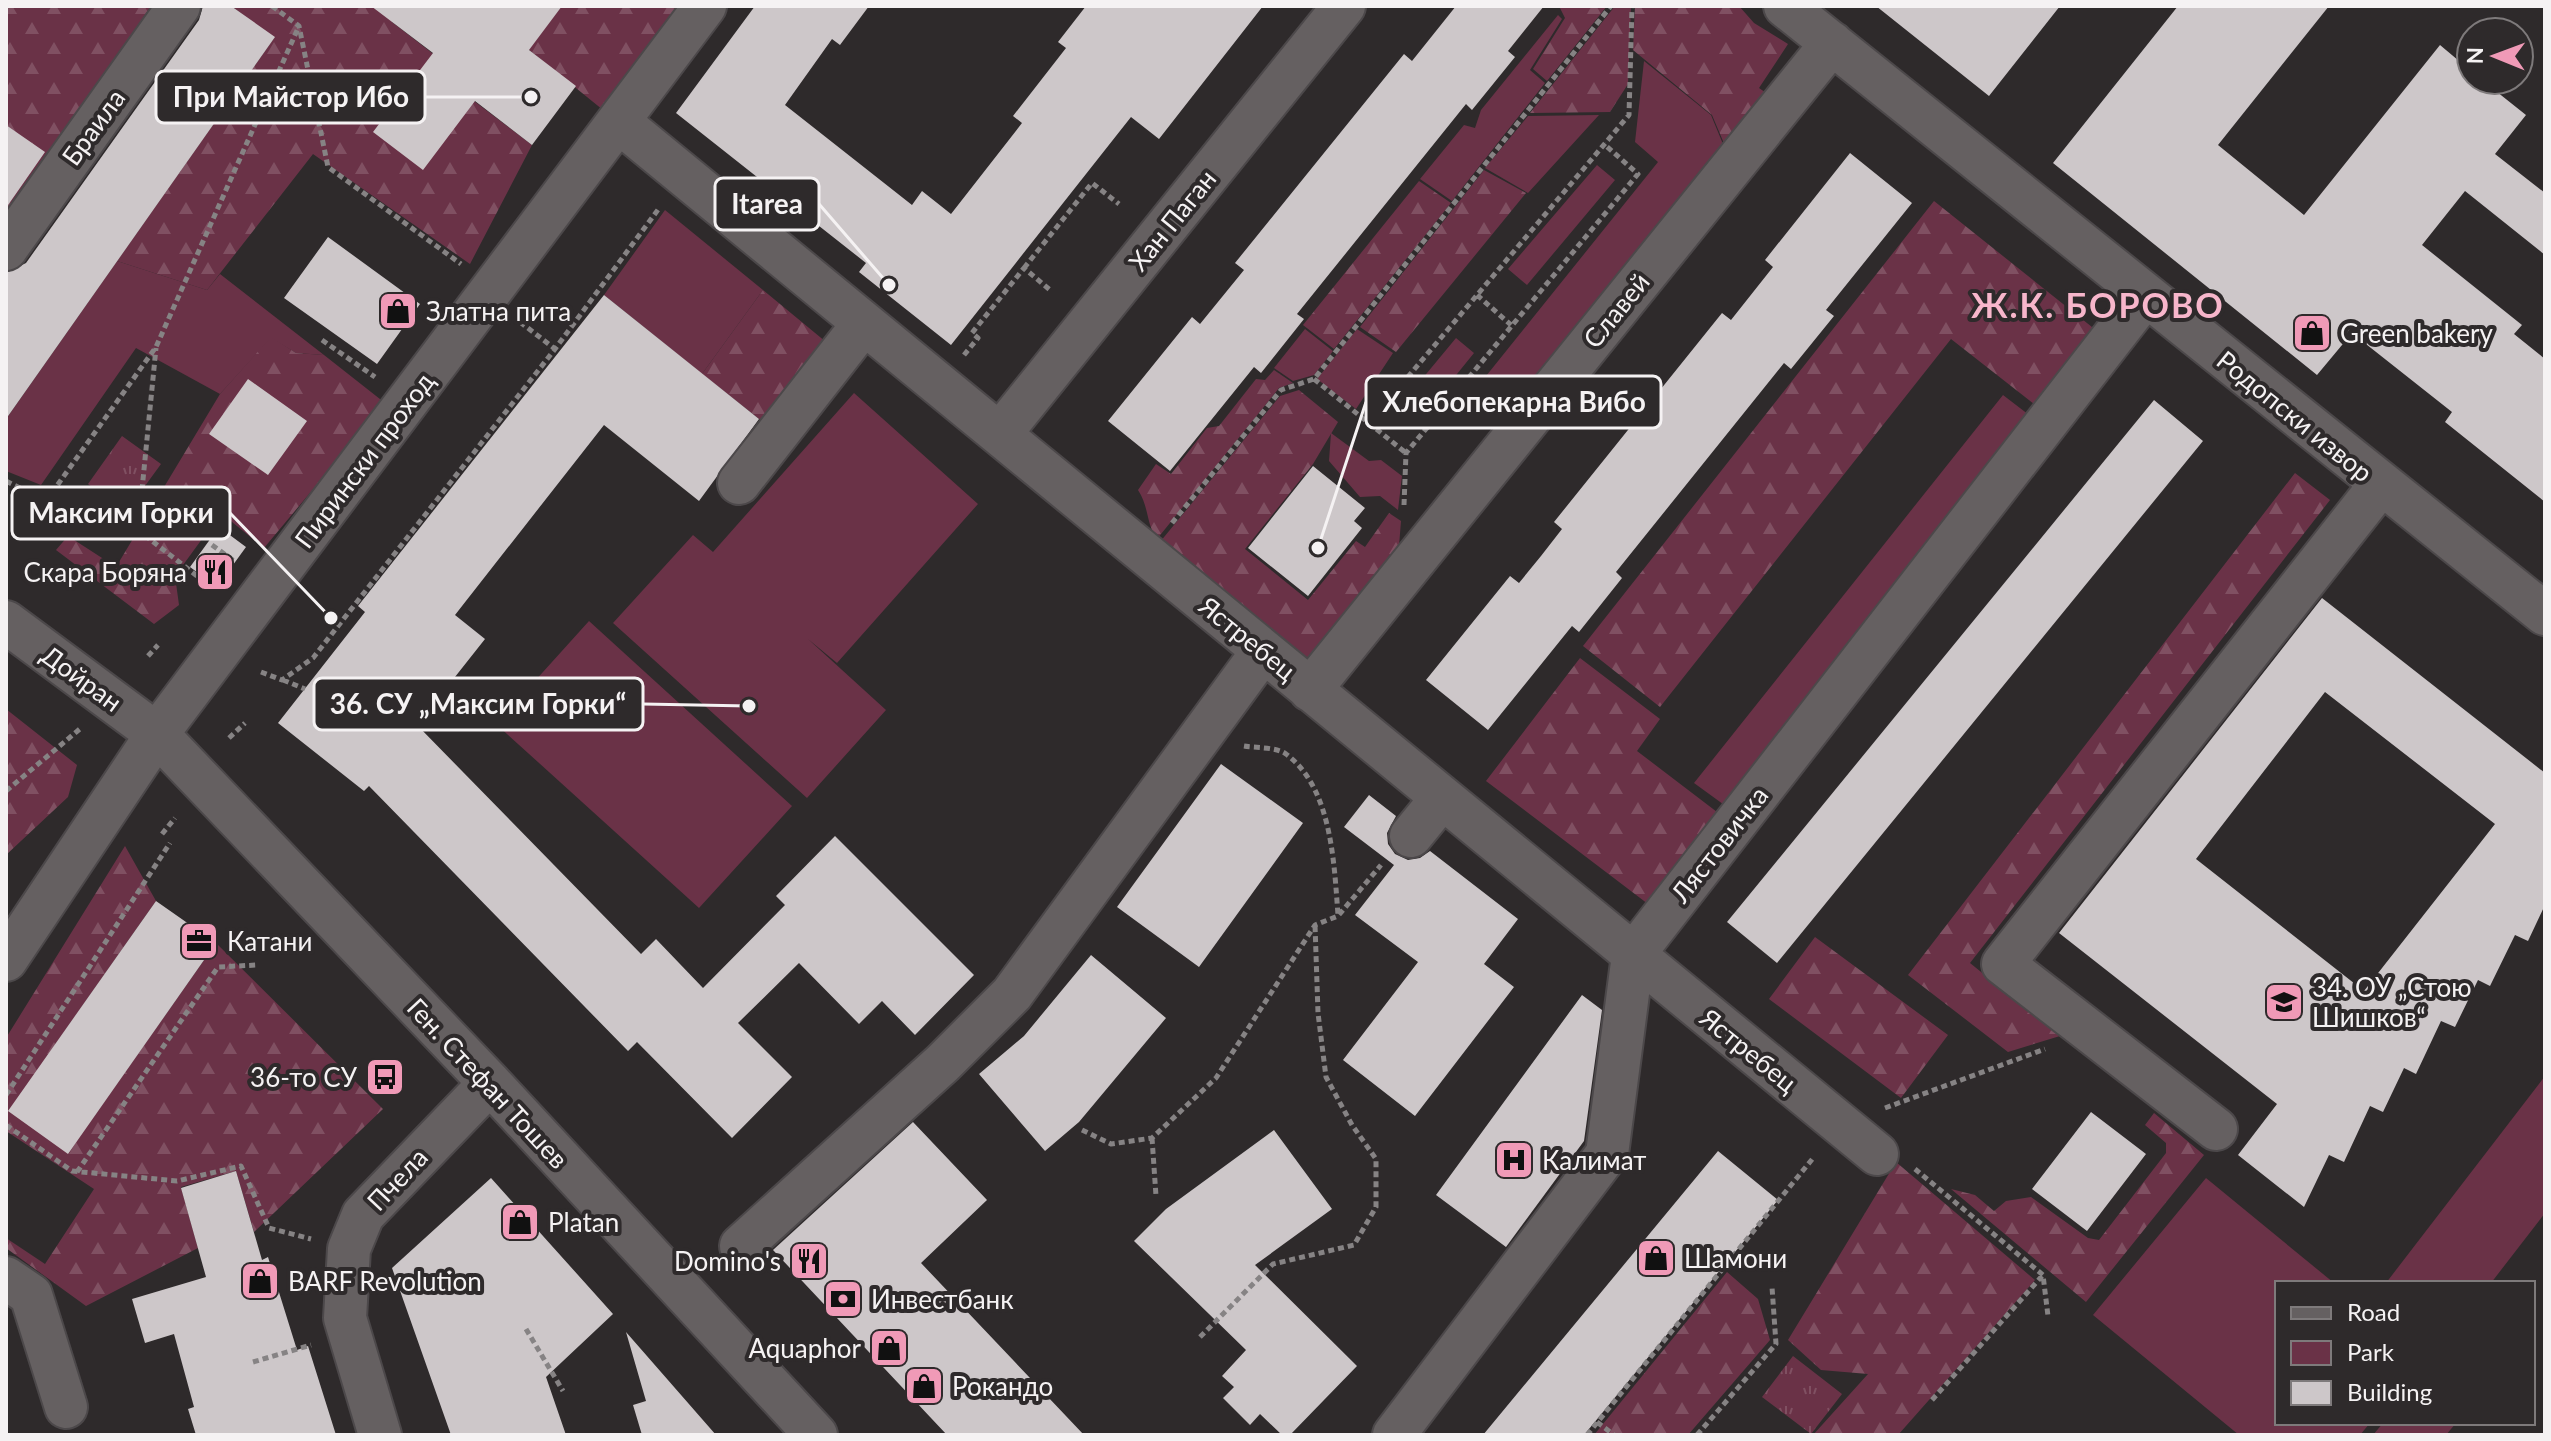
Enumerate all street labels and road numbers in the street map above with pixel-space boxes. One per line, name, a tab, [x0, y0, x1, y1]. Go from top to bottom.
street label: Браила	[55, 83, 131, 171]
street label: Хан Паган	[1122, 163, 1222, 277]
street label: Славей	[1576, 266, 1656, 354]
street label: Родопски извор	[2211, 344, 2379, 488]
street label: Пирински проход	[288, 366, 440, 554]
street label: Ястребец	[1192, 589, 1303, 687]
street label: Дойран	[36, 638, 128, 718]
street label: Лястовичка	[1663, 779, 1774, 909]
street label: Ген. Стефан Тошев	[401, 991, 575, 1175]
street label: Ястребец	[1693, 1001, 1804, 1099]
street label: Пчела	[360, 1141, 434, 1217]

